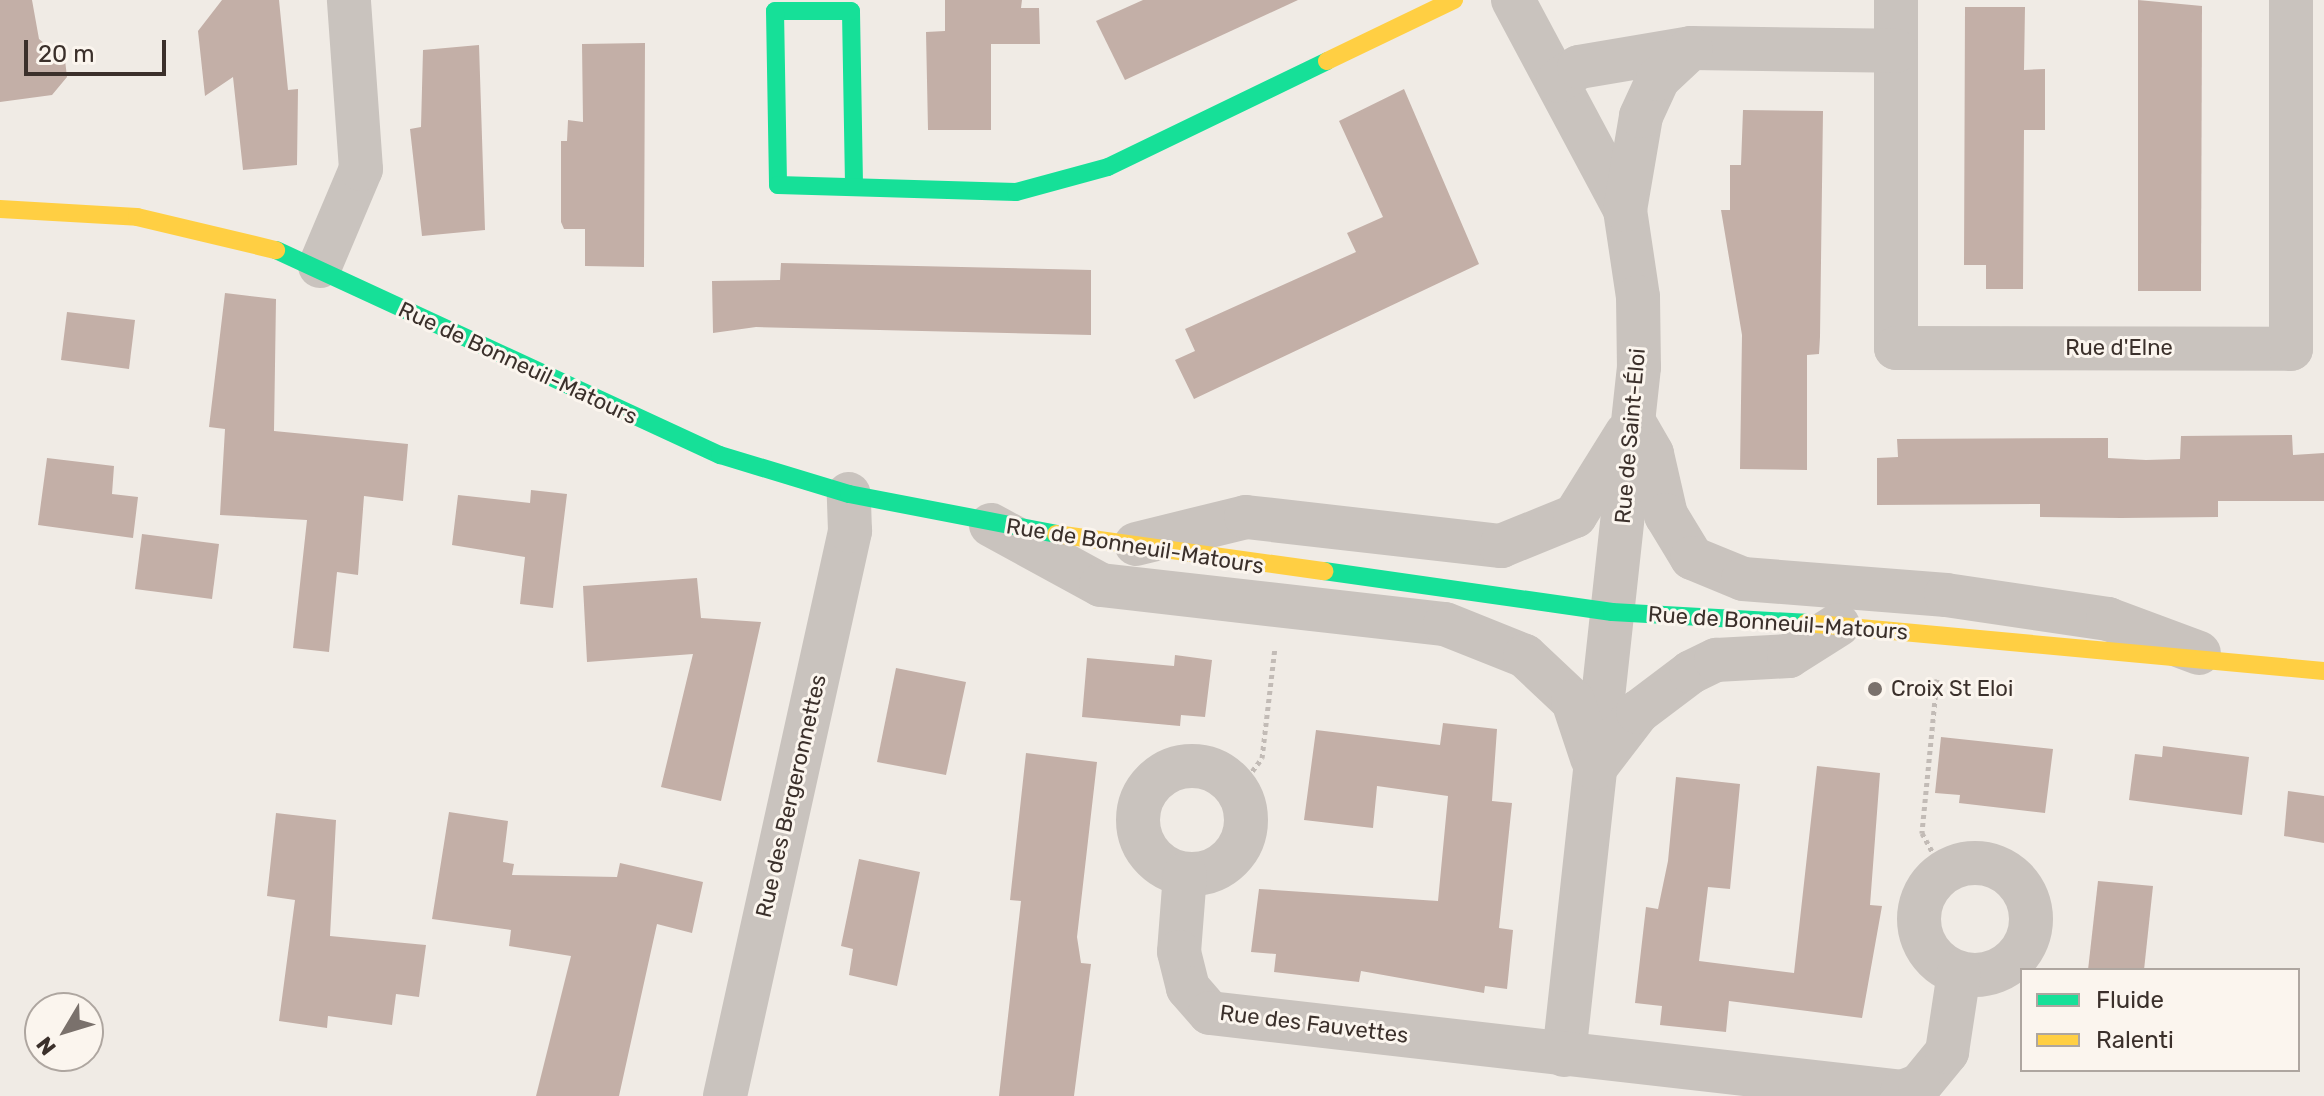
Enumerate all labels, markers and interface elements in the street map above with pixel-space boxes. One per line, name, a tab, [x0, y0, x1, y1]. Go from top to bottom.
scale bar	[28, 24, 170, 74]
text: 20 m	[38, 40, 95, 68]
street label: Rue de Bonneuil-Matours	[394, 296, 642, 430]
street label: Rue d'Elne	[2065, 335, 2173, 361]
street label: Rue de Saint-Éloi	[1609, 347, 1651, 525]
street label: Rue de Bonneuil-Matours	[1004, 513, 1266, 579]
street label: Rue de Bonneuil-Matours	[1647, 601, 1909, 645]
street label: Rue des Bergeronnettes	[750, 672, 832, 920]
place label: Croix St Eloi	[1891, 676, 2013, 702]
marker: Croix St Eloi	[1866, 680, 1884, 698]
legend	[2020, 968, 2300, 1072]
text: Fluide	[2096, 986, 2164, 1014]
north arrow	[24, 992, 104, 1072]
street label: Rue des Fauvettes	[1218, 999, 1410, 1049]
text: Ralenti	[2096, 1026, 2174, 1054]
text: N	[31, 1031, 62, 1060]

